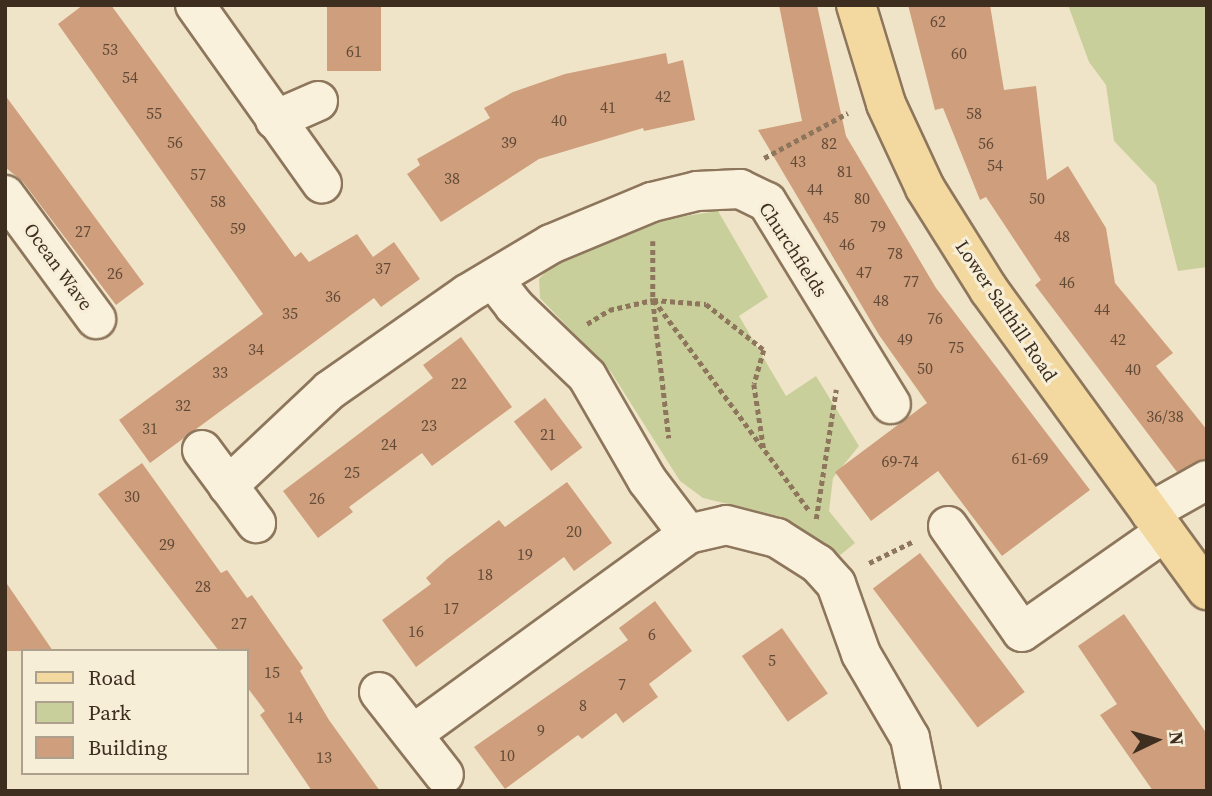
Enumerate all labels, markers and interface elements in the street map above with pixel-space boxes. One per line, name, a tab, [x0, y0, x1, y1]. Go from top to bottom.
house number: 62	[930, 11, 946, 31]
house number: 53	[102, 39, 118, 59]
house number: 61	[346, 41, 362, 61]
house number: 60	[951, 43, 967, 63]
house number: 54	[122, 67, 138, 87]
house number: 42	[655, 86, 671, 106]
house number: 41	[600, 97, 616, 117]
house number: 55	[146, 103, 162, 123]
house number: 58	[966, 103, 982, 123]
house number: 40	[551, 110, 567, 130]
house number: 56	[167, 132, 183, 152]
house number: 39	[501, 132, 517, 152]
house number: 82	[821, 133, 837, 153]
house number: 56	[978, 133, 994, 153]
house number: 43	[790, 151, 806, 171]
house number: 54	[987, 155, 1003, 175]
house number: 81	[837, 161, 853, 181]
house number: 57	[190, 164, 206, 184]
house number: 38	[444, 168, 460, 188]
house number: 44	[807, 179, 823, 199]
house number: 80	[854, 188, 870, 208]
house number: 50	[1029, 188, 1045, 208]
house number: 58	[210, 191, 226, 211]
street label: Churchfields	[754, 198, 832, 302]
house number: 45	[823, 207, 839, 227]
house number: 79	[870, 216, 886, 236]
house number: 59	[230, 218, 246, 238]
street label: Ocean Wave	[19, 219, 97, 315]
house number: 27	[75, 221, 91, 241]
house number: 48	[1054, 226, 1070, 246]
house number: 46	[839, 234, 855, 254]
street label: Lower Salthill Road	[950, 236, 1062, 386]
house number: 78	[887, 243, 903, 263]
house number: 37	[375, 258, 391, 278]
house number: 47	[856, 262, 872, 282]
house number: 26	[107, 263, 123, 283]
house number: 77	[903, 271, 919, 291]
house number: 46	[1059, 272, 1075, 292]
house number: 36	[325, 286, 341, 306]
house number: 48	[873, 290, 889, 310]
house number: 44	[1094, 299, 1110, 319]
house number: 35	[282, 303, 298, 323]
house number: 76	[927, 308, 943, 328]
house number: 49	[897, 329, 913, 349]
house number: 42	[1110, 329, 1126, 349]
house number: 75	[948, 337, 964, 357]
house number: 34	[248, 339, 264, 359]
house number: 50	[917, 358, 933, 378]
house number: 40	[1125, 359, 1141, 379]
house number: 33	[212, 362, 228, 382]
house number: 22	[451, 373, 467, 393]
house number: 32	[175, 395, 191, 415]
house number: 36/38	[1146, 406, 1184, 426]
house number: 23	[421, 415, 437, 435]
house number: 31	[142, 418, 158, 438]
house number: 21	[540, 424, 556, 444]
house number: 24	[381, 434, 397, 454]
house number: 61-69	[1012, 448, 1048, 468]
house number: 69-74	[882, 451, 918, 471]
house number: 25	[344, 462, 360, 482]
house number: 30	[124, 486, 140, 506]
house number: 26	[309, 488, 325, 508]
house number: 20	[566, 521, 582, 541]
house number: 29	[159, 534, 175, 554]
house number: 19	[517, 544, 533, 564]
house number: 18	[477, 564, 493, 584]
house number: 28	[195, 576, 211, 596]
house number: 17	[443, 598, 459, 618]
house number: 27	[231, 613, 247, 633]
house number: 16	[408, 621, 424, 641]
house number: 6	[648, 624, 656, 644]
legend	[21, 649, 248, 775]
house number: 5	[768, 650, 776, 670]
house number: 15	[264, 662, 280, 682]
text: Road	[88, 663, 136, 692]
house number: 7	[618, 674, 626, 694]
house number: 8	[579, 695, 587, 715]
text: Park	[88, 698, 131, 727]
north arrow	[1121, 705, 1191, 775]
house number: 14	[287, 707, 303, 727]
house number: 9	[537, 720, 545, 740]
text: N	[1163, 730, 1190, 746]
text: Building	[88, 733, 167, 762]
house number: 10	[499, 745, 515, 765]
house number: 13	[316, 747, 332, 767]

